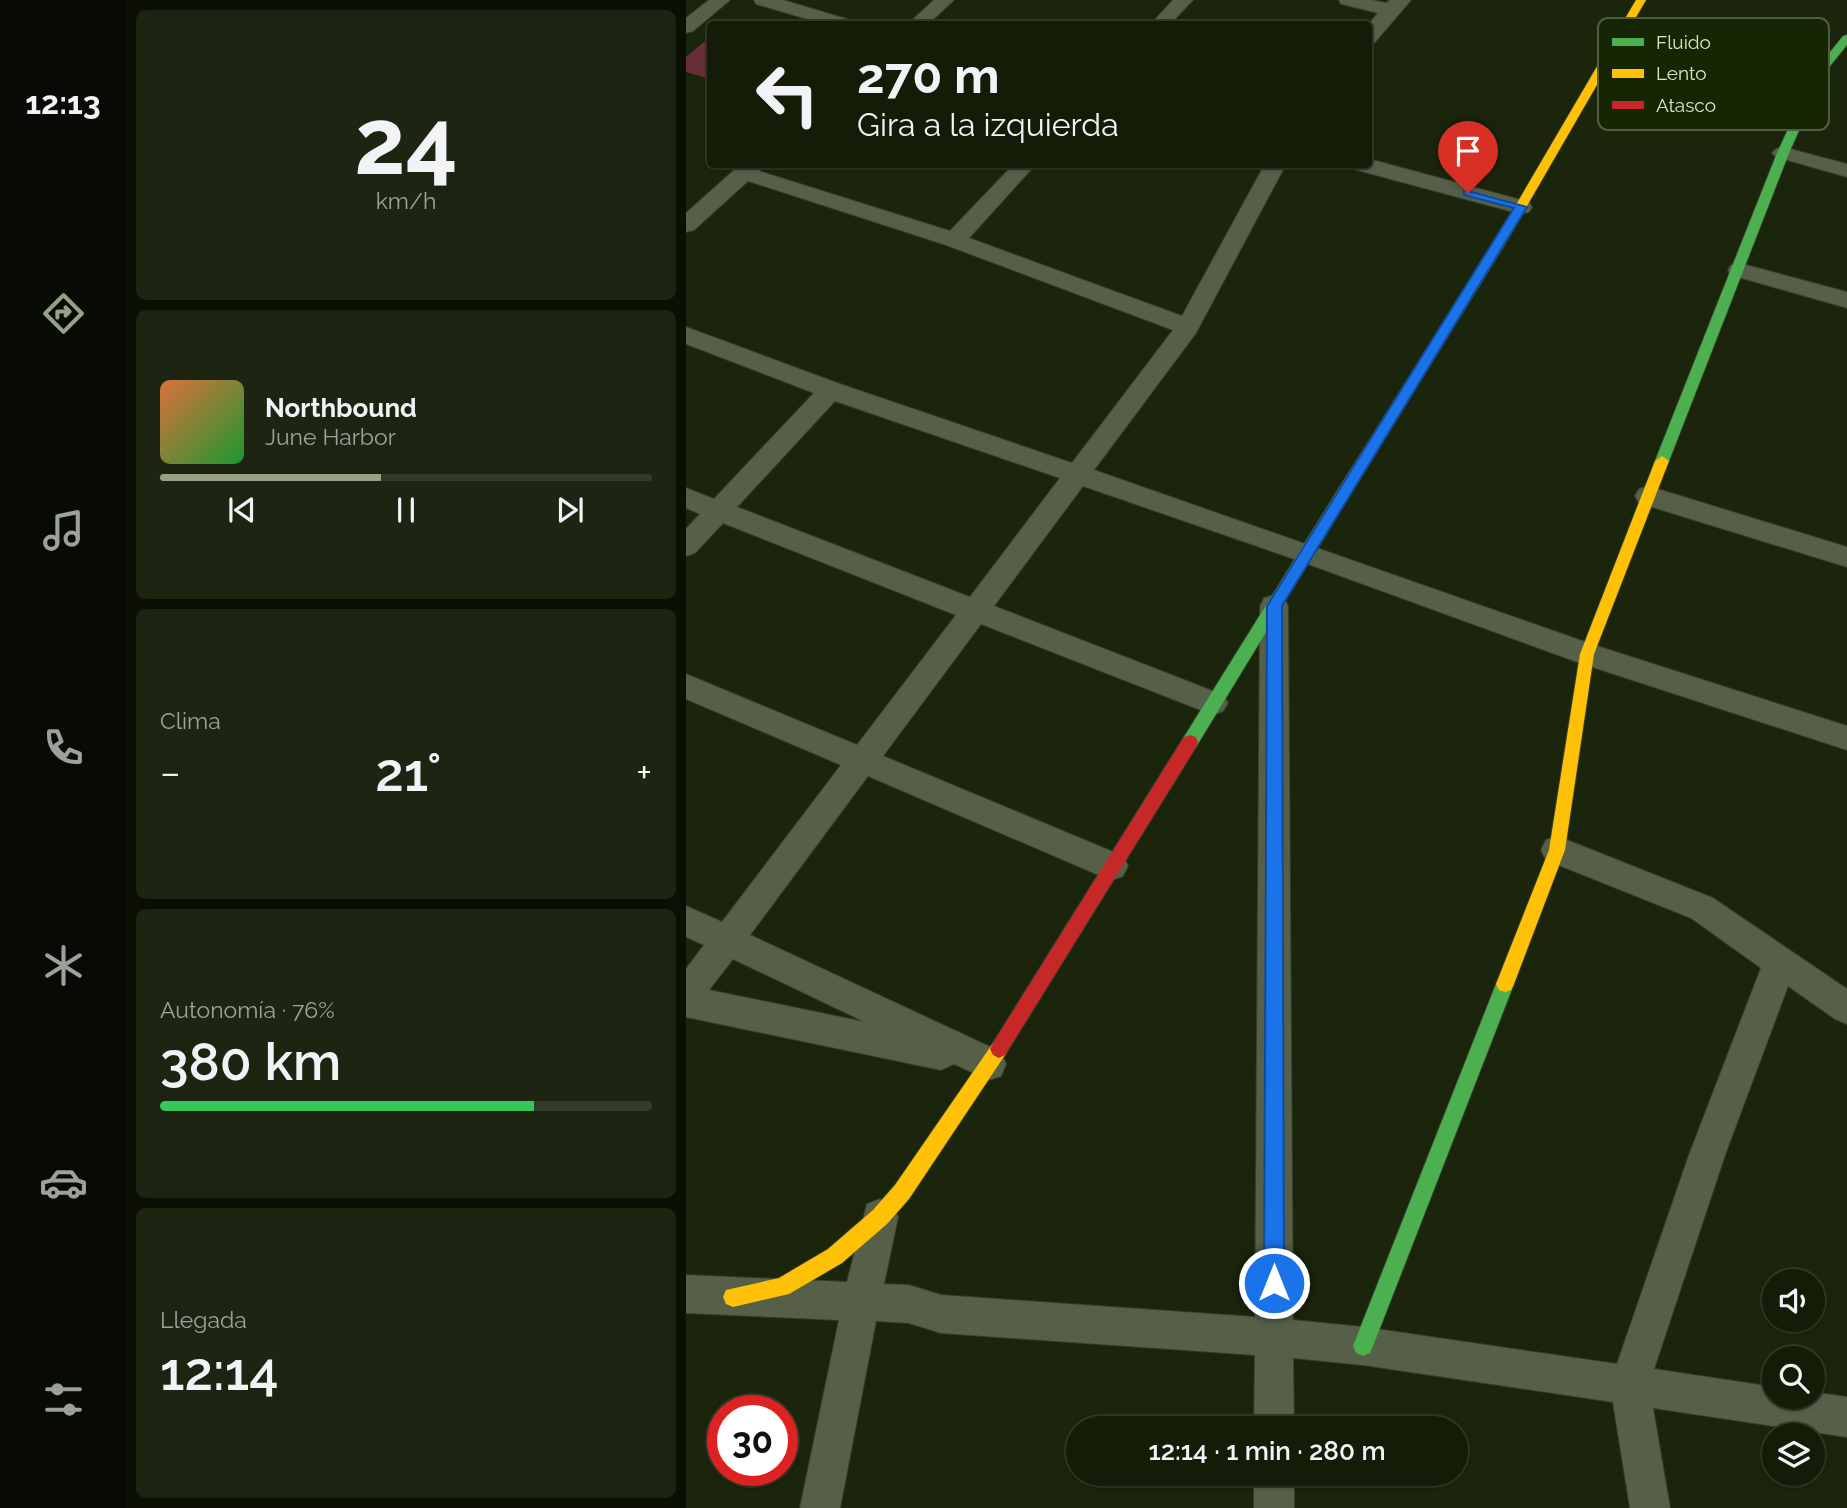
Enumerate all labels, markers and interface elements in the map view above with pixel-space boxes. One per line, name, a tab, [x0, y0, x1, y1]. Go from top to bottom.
legend	[1598, 18, 1829, 130]
text: Fluido	[1656, 31, 1711, 53]
text: 270 m	[857, 47, 1000, 104]
icon: left	[742, 49, 833, 140]
text: Lento	[1656, 62, 1707, 84]
text: 12:13	[25, 84, 101, 121]
text: 24	[354, 88, 458, 195]
text: Atasco	[1656, 94, 1716, 116]
text: Gira a la izquierda	[857, 106, 1119, 143]
pin	[1438, 121, 1498, 193]
icon: arrive	[1449, 132, 1487, 170]
text: km/h	[376, 187, 436, 214]
icon: directions	[39, 289, 88, 338]
text: Northbound	[265, 393, 417, 423]
text: June Harbor	[265, 423, 396, 450]
icon: previous	[223, 491, 261, 529]
icon: pause	[387, 491, 425, 529]
icon: next	[551, 491, 589, 529]
icon: music	[39, 506, 88, 555]
text: Clima	[160, 707, 221, 734]
icon: phone	[39, 723, 88, 772]
text: 21°	[375, 742, 442, 803]
text: −	[160, 750, 180, 795]
text: +	[636, 750, 652, 795]
icon: climate	[39, 941, 88, 990]
text: Autonomía · 76%	[160, 996, 335, 1023]
text: 380 km	[160, 1031, 341, 1092]
icon: car	[39, 1158, 88, 1207]
position arrow	[1237, 1246, 1311, 1320]
map controls	[1762, 1269, 1825, 1486]
button: sound	[1762, 1269, 1825, 1332]
text: Llegada	[160, 1306, 247, 1333]
text: 12:14	[160, 1341, 278, 1402]
button: search	[1762, 1346, 1825, 1409]
icon: filters	[39, 1375, 88, 1424]
speed limit sign: 30	[707, 1395, 798, 1486]
button: layers	[1762, 1423, 1825, 1486]
text: 12:14 · 1 min · 280 m	[1149, 1436, 1385, 1466]

